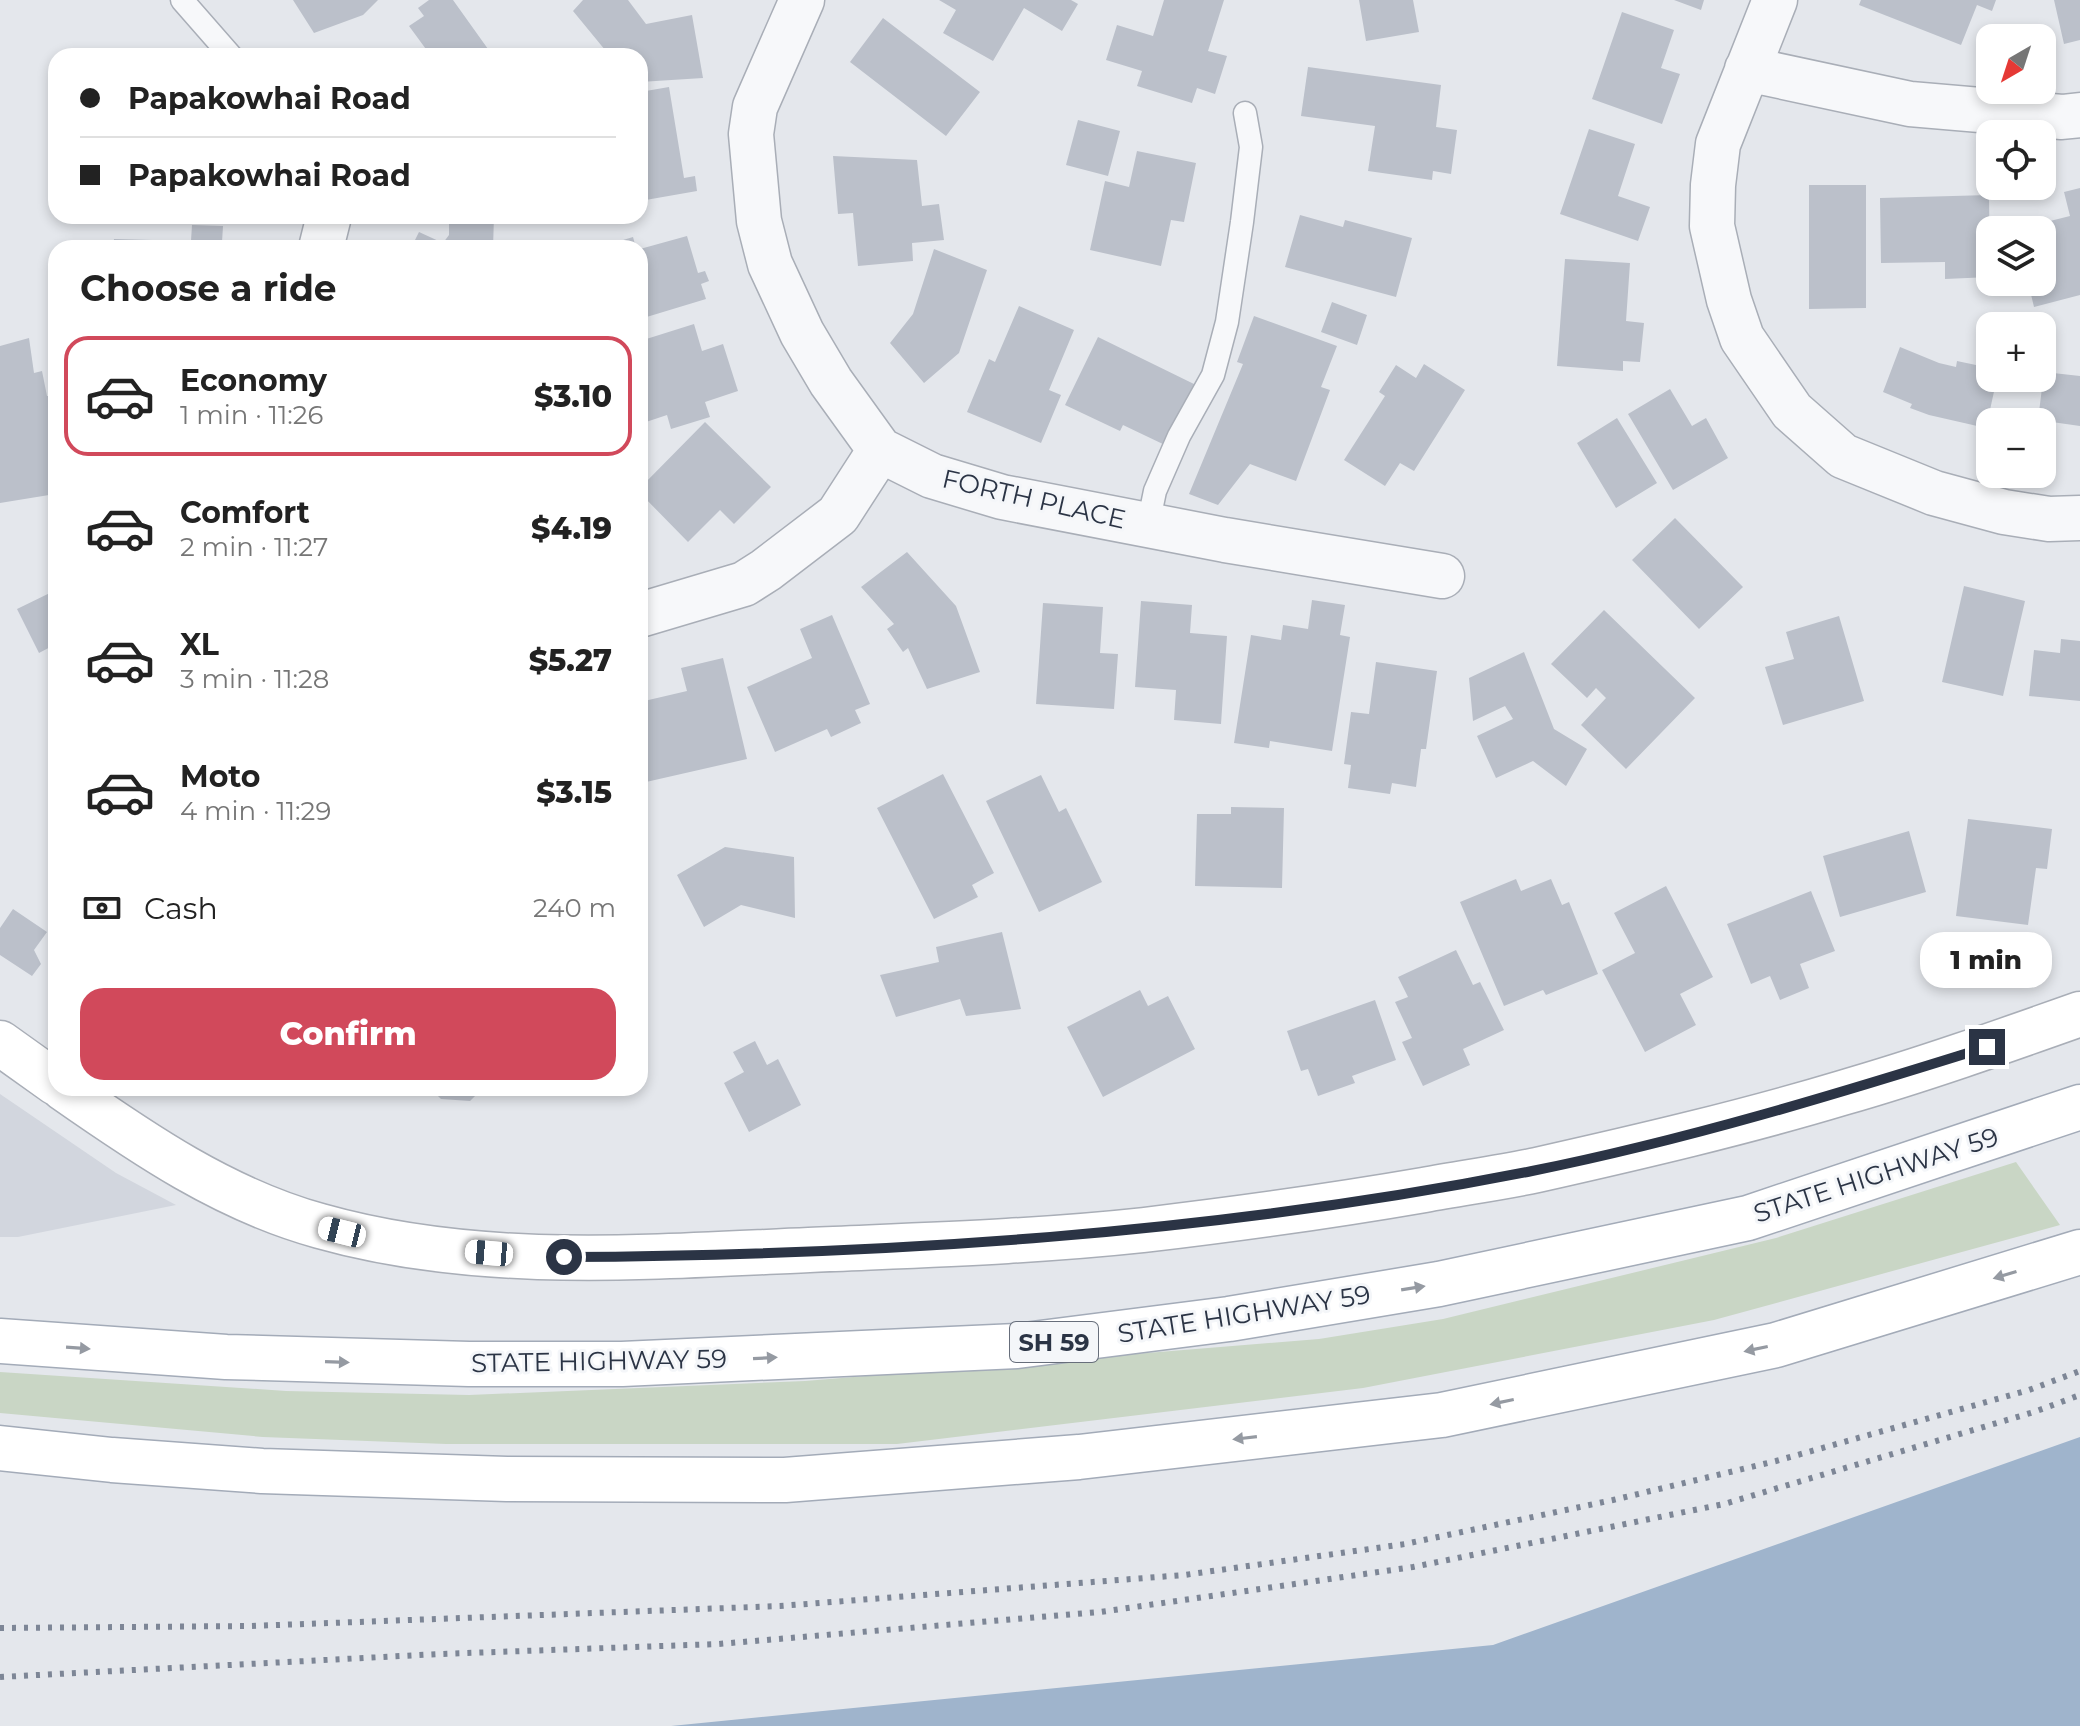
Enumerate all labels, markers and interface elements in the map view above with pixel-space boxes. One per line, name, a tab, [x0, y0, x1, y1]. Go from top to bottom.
north arrow	[1976, 24, 2056, 104]
map controls	[1976, 24, 2056, 488]
text: Papakowhai Road	[128, 80, 411, 117]
button: locate	[1976, 120, 2056, 200]
text: Papakowhai Road	[128, 157, 411, 194]
button: layers	[1976, 216, 2056, 296]
text: Choose a ride	[80, 266, 337, 310]
button: +	[1976, 312, 2056, 392]
icon: car	[84, 360, 156, 432]
text: Economy	[180, 362, 327, 399]
text: $3.10	[534, 378, 612, 415]
text: 1 min · 11:26	[180, 399, 323, 431]
button: −	[1976, 408, 2056, 488]
street label: FORTH PLACE	[939, 462, 1129, 536]
icon: car	[84, 492, 156, 564]
text: Comfort	[180, 494, 310, 531]
text: $4.19	[531, 510, 612, 547]
text: 2 min · 11:27	[180, 531, 328, 563]
icon: car	[84, 624, 156, 696]
text: XL	[180, 626, 219, 663]
text: $5.27	[529, 642, 612, 679]
text: 3 min · 11:28	[180, 663, 329, 695]
icon: car	[84, 756, 156, 828]
text: Moto	[180, 758, 261, 795]
text: $3.15	[536, 774, 612, 811]
text: 4 min · 11:29	[180, 795, 331, 827]
icon: cash	[80, 886, 124, 930]
text: Cash	[144, 890, 218, 927]
text: 240 m	[533, 892, 616, 924]
callout: 1 min	[1921, 931, 2053, 987]
text: 1 min	[1950, 944, 2022, 976]
button: Confirm	[80, 988, 616, 1080]
route end	[1969, 1029, 2005, 1065]
street label: STATE HIGHWAY 59	[1749, 1120, 2003, 1230]
car	[316, 1215, 368, 1249]
car	[464, 1239, 514, 1267]
route start	[546, 1239, 582, 1275]
one-way arrow	[1993, 1269, 2017, 1281]
street label: STATE HIGHWAY 59	[1115, 1278, 1373, 1350]
one-way arrow	[1400, 1282, 1425, 1294]
road number: SH 59	[1010, 1322, 1098, 1362]
one-way arrow	[66, 1342, 91, 1355]
street label: STATE HIGHWAY 59	[471, 1343, 727, 1379]
one-way arrow	[1744, 1343, 1769, 1356]
one-way arrow	[753, 1351, 778, 1364]
one-way arrow	[325, 1355, 350, 1368]
one-way arrow	[1489, 1396, 1514, 1409]
one-way arrow	[1232, 1432, 1257, 1445]

